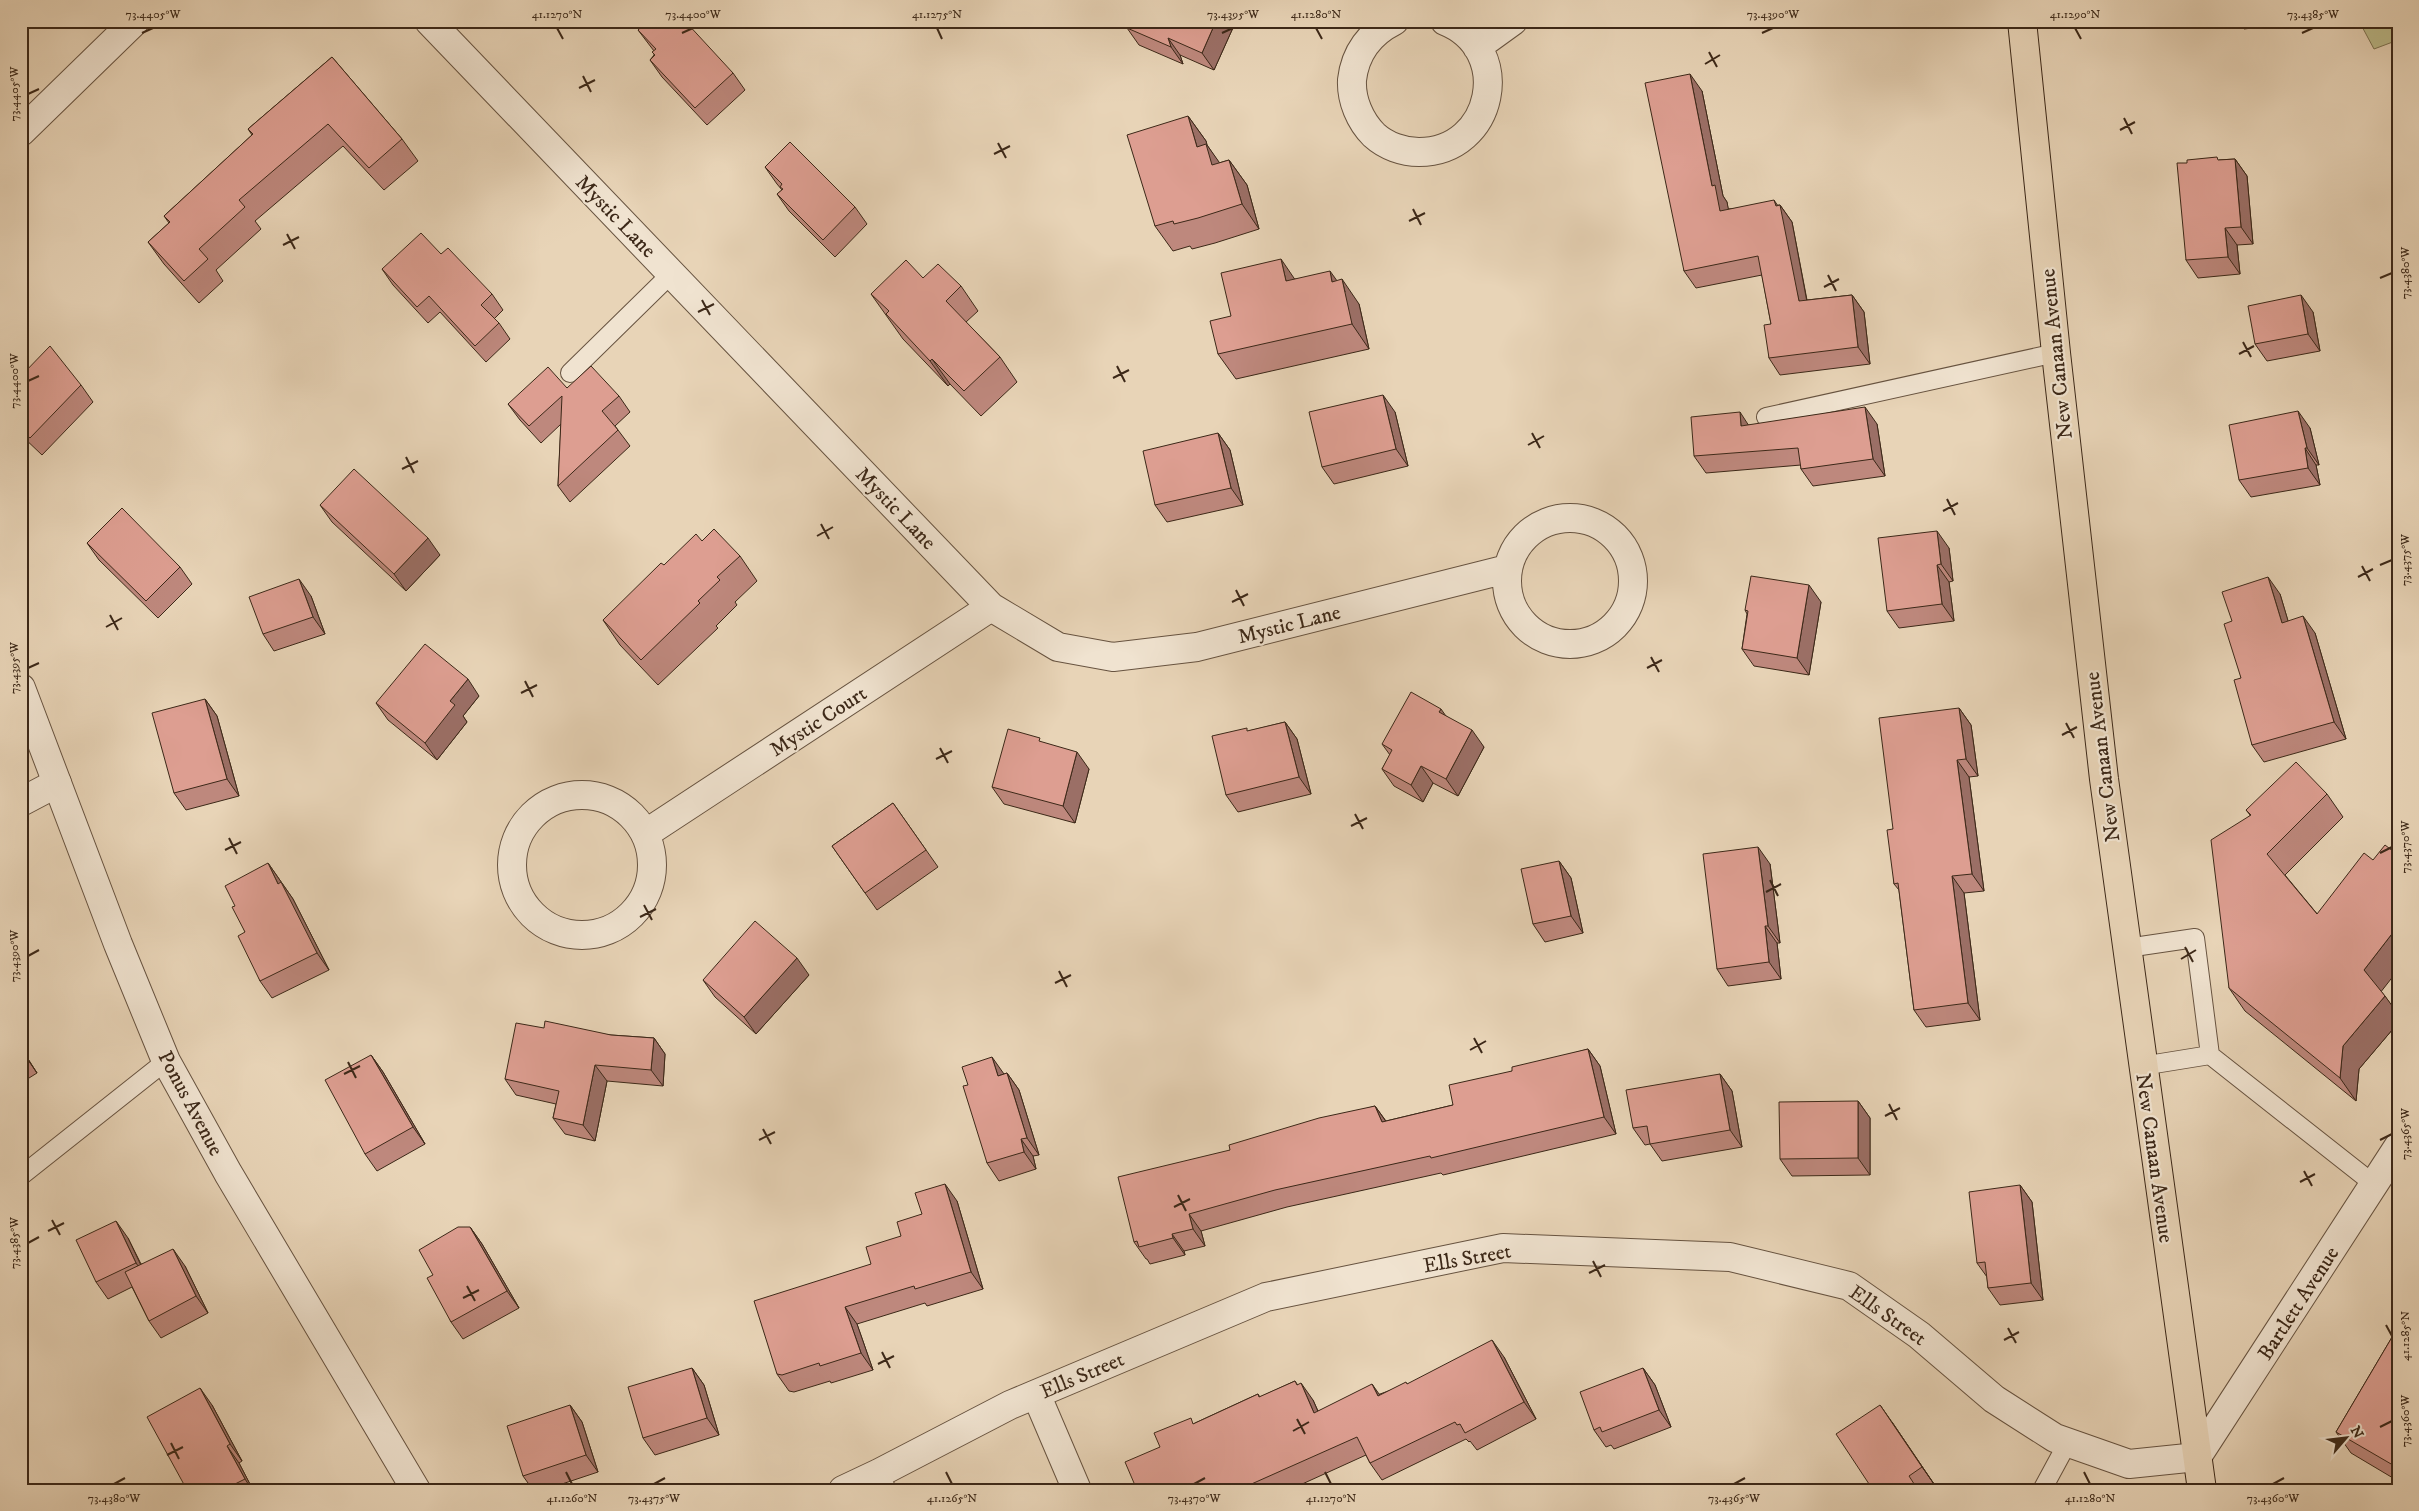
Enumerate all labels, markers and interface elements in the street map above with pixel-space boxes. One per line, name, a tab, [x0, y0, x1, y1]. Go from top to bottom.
text: 73.4405°W	[126, 7, 181, 22]
text: 41.1270°N	[532, 7, 582, 22]
text: 73.4400°W	[665, 7, 722, 22]
text: 41.1275°N	[912, 7, 962, 22]
text: 73.4395°W	[1207, 7, 1260, 22]
text: 41.1280°N	[1291, 7, 1341, 22]
text: 73.4390°W	[1747, 7, 1800, 22]
text: 41.1290°N	[2050, 7, 2100, 22]
text: 73.4385°W	[2287, 7, 2340, 22]
text: 73.4405°W	[7, 66, 22, 121]
street label: Mystic Lane	[569, 170, 661, 264]
text: 73.4380°W	[2398, 246, 2413, 299]
street label: New Canaan Avenue	[2035, 267, 2079, 440]
text: 73.4400°W	[7, 352, 22, 409]
street label: Mystic Lane	[849, 462, 941, 556]
text: 73.4375°W	[2398, 533, 2413, 586]
street label: Mystic Lane	[1235, 600, 1344, 650]
text: 73.4395°W	[7, 641, 22, 694]
street label: New Canaan Avenue	[2080, 670, 2126, 843]
street label: Mystic Court	[765, 681, 872, 763]
text: 73.4370°W	[2398, 820, 2413, 873]
text: 73.4390°W	[7, 929, 22, 982]
street label: Ponus Avenue	[152, 1047, 229, 1161]
street label: New Canaan Avenue	[2129, 1072, 2179, 1245]
text: 73.4365°W	[2398, 1107, 2413, 1160]
text: 73.4385°W	[7, 1216, 22, 1269]
street label: Ells Street	[1421, 1238, 1513, 1279]
street label: Bartlett Avenue	[2252, 1242, 2345, 1365]
street label: Ells Street	[1844, 1280, 1931, 1352]
text: 41.1285°N	[2398, 1311, 2413, 1361]
street label: Ells Street	[1036, 1347, 1129, 1405]
text: 73.4360°W	[2398, 1394, 2413, 1447]
north arrow	[2322, 1414, 2372, 1464]
text: N	[2346, 1423, 2367, 1442]
text: 73.4380°W	[88, 1491, 141, 1506]
text: 41.1260°N	[547, 1491, 598, 1506]
text: 73.4375°W	[628, 1491, 681, 1506]
text: 41.1265°N	[927, 1491, 977, 1506]
text: 73.4370°W	[1168, 1491, 1221, 1506]
text: 41.1270°N	[1306, 1491, 1356, 1506]
text: 73.4365°W	[1708, 1491, 1761, 1506]
text: 41.1280°N	[2065, 1491, 2115, 1506]
text: 73.4360°W	[2247, 1491, 2300, 1506]

